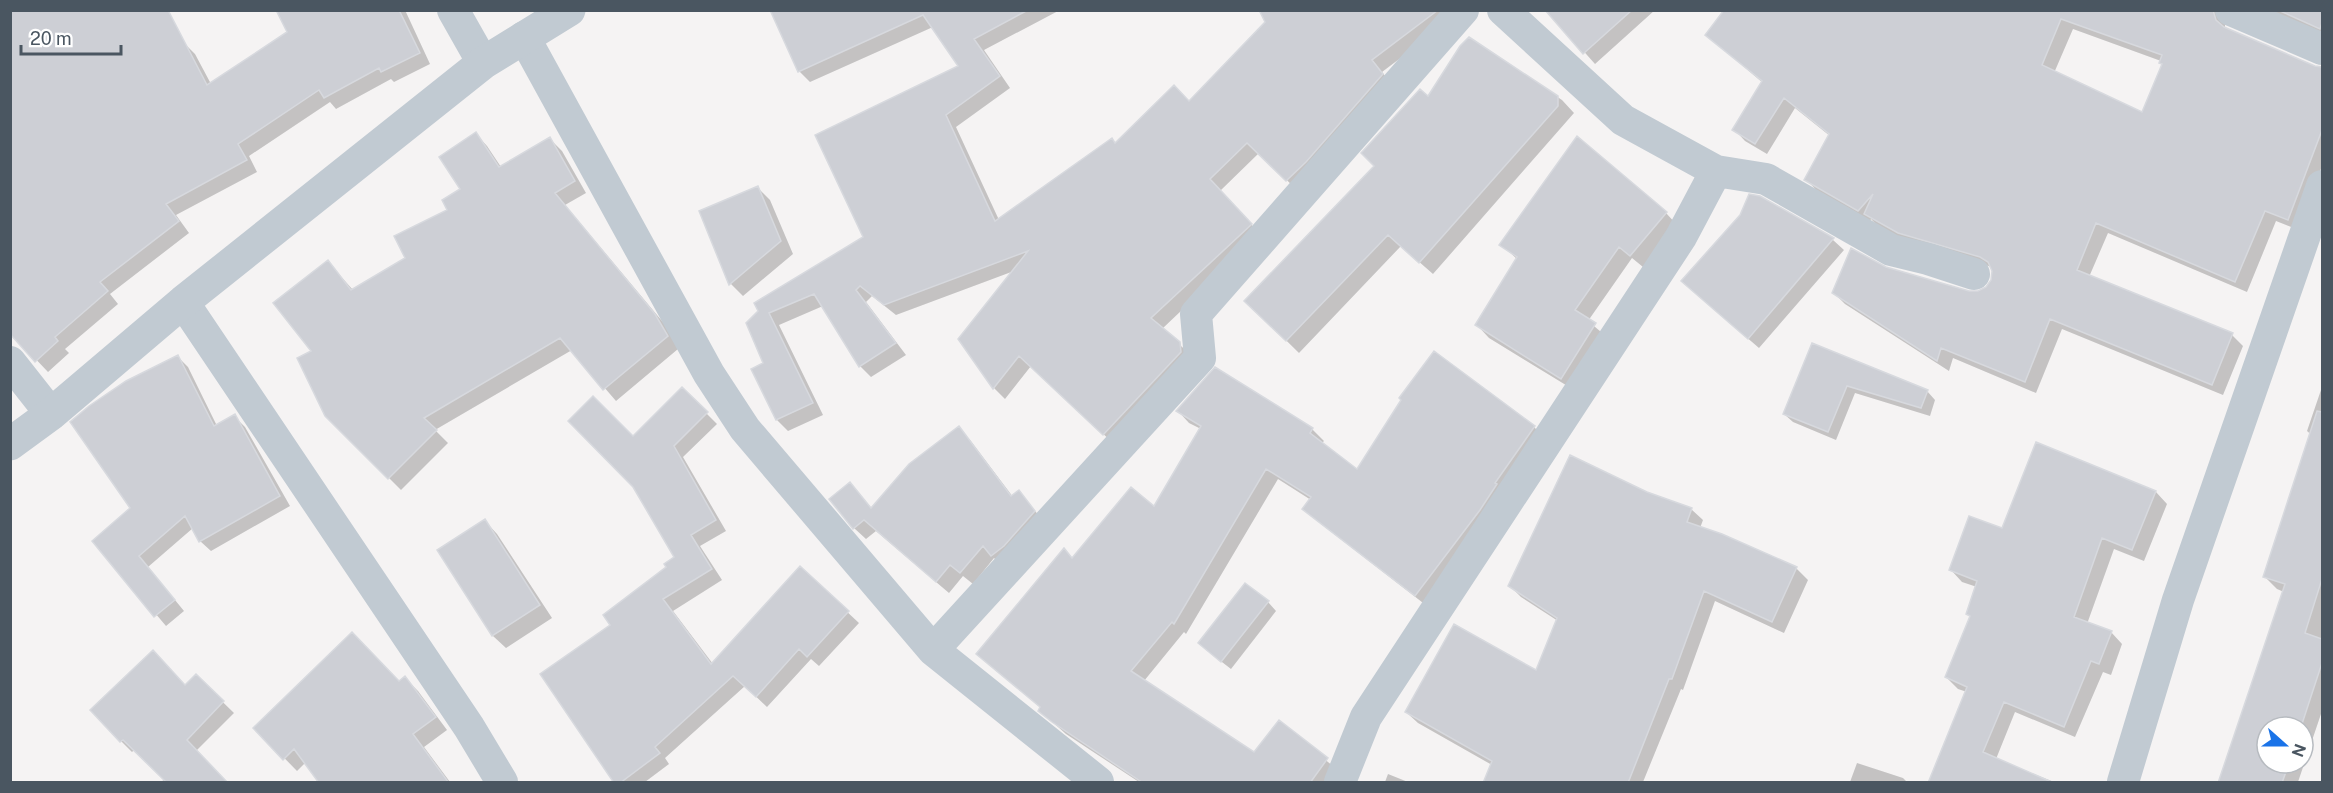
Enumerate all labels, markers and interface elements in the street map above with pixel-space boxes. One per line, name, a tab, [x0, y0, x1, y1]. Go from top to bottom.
scale bar	[21, 18, 122, 56]
text: 20 m	[30, 28, 72, 49]
north arrow	[2255, 715, 2315, 775]
text: N	[2287, 741, 2310, 759]

